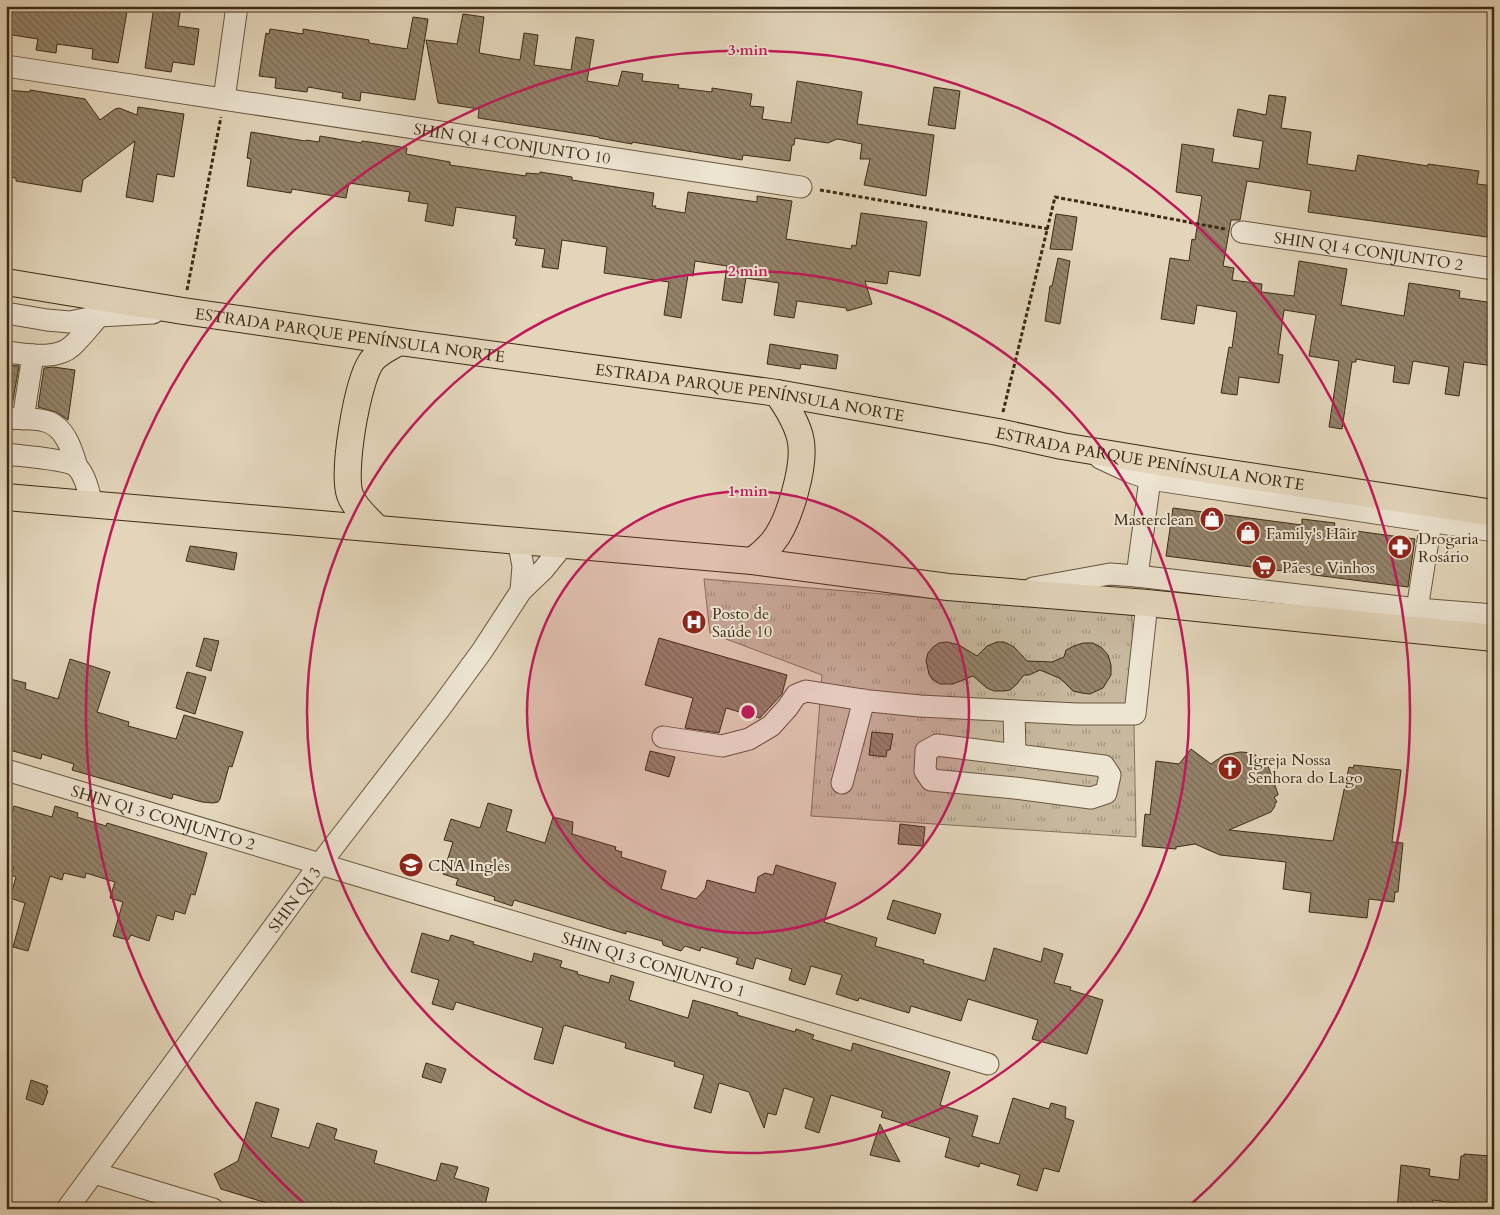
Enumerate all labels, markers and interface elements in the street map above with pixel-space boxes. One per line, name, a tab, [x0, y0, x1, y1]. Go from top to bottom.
text: 3 min	[728, 40, 768, 60]
street label: SHIN QI 4 CONJUNTO 10	[412, 118, 612, 170]
street label: SHIN QI 4 CONJUNTO 2	[1273, 227, 1464, 276]
text: 2 min	[728, 261, 768, 281]
street label: ESTRADA PARQUE PENÍNSULA NORTE	[194, 303, 506, 368]
street label: ESTRADA PARQUE PENÍNSULA NORTE	[594, 359, 906, 427]
street label: ESTRADA PARQUE PENÍNSULA NORTE	[994, 422, 1306, 496]
text: 1 min	[728, 481, 768, 501]
shop icon: Masterclean	[1199, 506, 1225, 532]
place label: Masterclean	[1114, 509, 1194, 531]
shop icon: Family's Hair	[1235, 520, 1261, 546]
place label: Family's Hair	[1266, 523, 1357, 545]
place label: Drogaria Rosário	[1418, 528, 1479, 568]
pharmacy icon: Drogaria Rosário	[1387, 534, 1413, 560]
supermarket icon: Pães e Vinhos	[1251, 554, 1277, 580]
place label: Pães e Vinhos	[1282, 557, 1375, 579]
place label: Posto de Saúde 10	[712, 603, 772, 643]
hospital icon: Posto de Saúde 10	[681, 609, 707, 635]
centre of rings	[739, 703, 757, 721]
place label: Igreja Nossa Senhora do Lago	[1248, 749, 1363, 789]
church icon: Igreja Nossa Senhora do Lago	[1217, 755, 1243, 781]
street label: SHIN QI 3 CONJUNTO 2	[68, 780, 257, 856]
school or university icon: CNA Inglês	[398, 852, 424, 878]
place label: CNA Inglês	[428, 855, 510, 877]
street label: SHIN QI 3	[263, 863, 326, 937]
street label: SHIN QI 3 CONJUNTO 1	[559, 927, 748, 1003]

